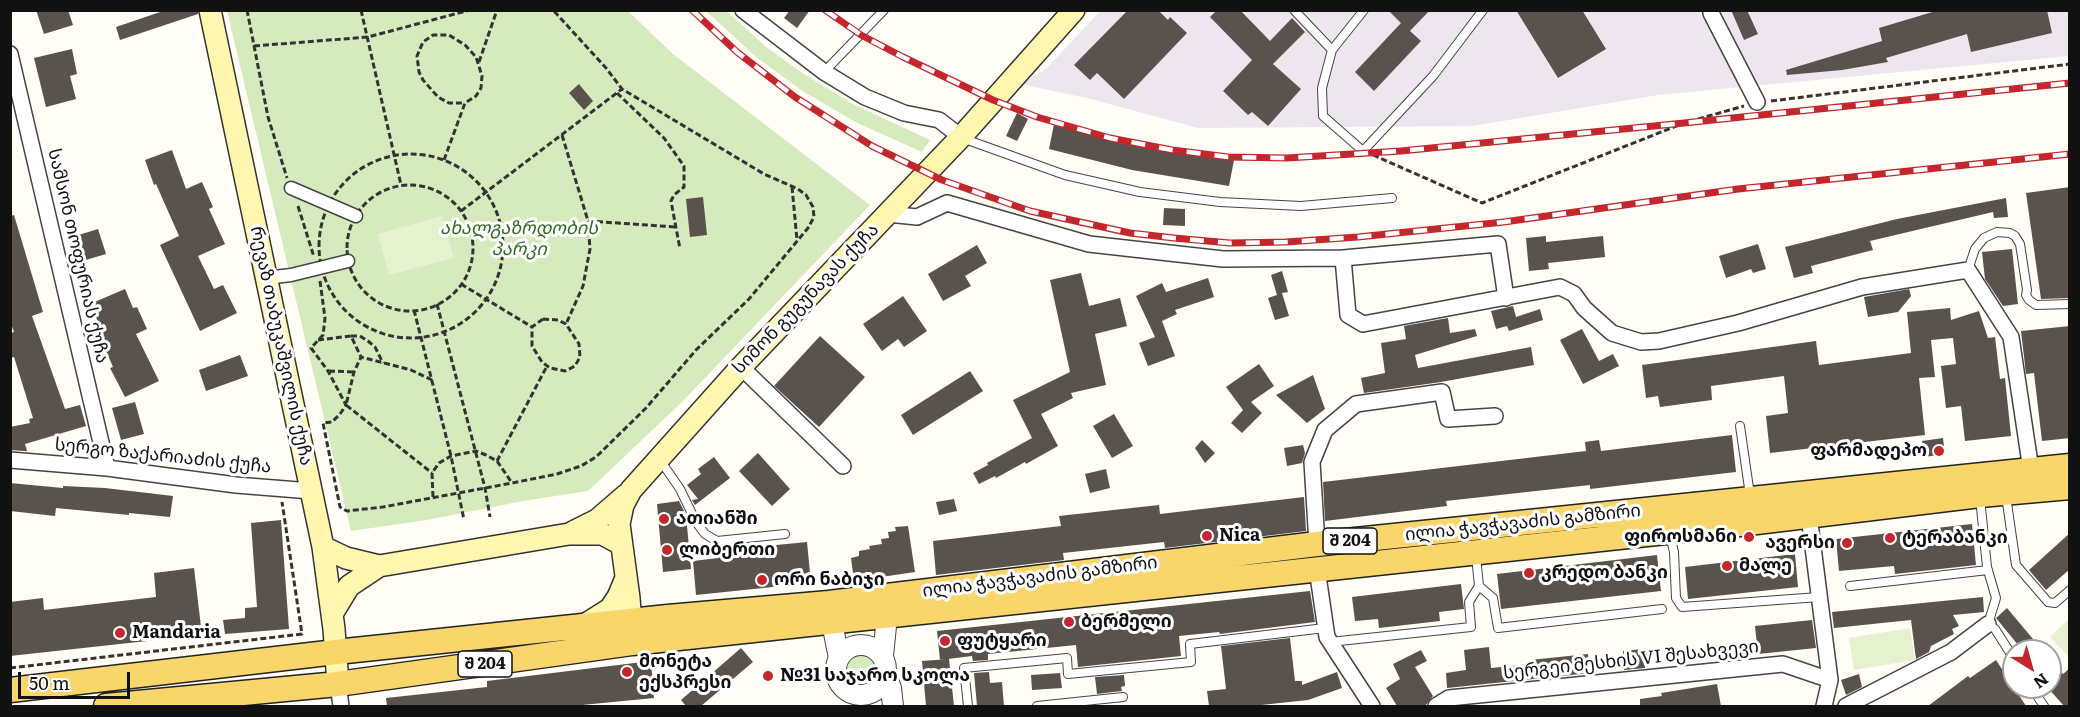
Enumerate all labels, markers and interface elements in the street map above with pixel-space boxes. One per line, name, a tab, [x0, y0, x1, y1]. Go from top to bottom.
street label: სამსონ თოფურიას ქუჩა	[43, 147, 113, 365]
park label: ახალგაზრდობის პარკი	[440, 218, 598, 260]
street label: სიმონ გუგუნავას ქუჩა	[728, 219, 884, 379]
street label: რევაზ თაბუკაშვილის ქუჩა	[245, 224, 317, 468]
street label: სერგო ზაქარიაძის ქუჩა	[54, 434, 272, 478]
place label: ფარმადეპო	[1810, 440, 1927, 462]
marker: ფარმადეპო	[1932, 444, 1946, 458]
street label: ილია ჭავჭავაძის გამზირი	[1404, 500, 1642, 546]
place label: ათიანში	[676, 508, 758, 530]
marker: ათიანში	[657, 512, 671, 526]
place label: Nica	[1219, 525, 1260, 547]
place label: ფიროსმანი	[1624, 526, 1737, 548]
place label: ტერაბანკი	[1902, 527, 2008, 549]
road number: შ 204	[1323, 528, 1377, 554]
marker: Nica	[1200, 529, 1214, 543]
marker: ფიროსმანი	[1742, 530, 1756, 544]
marker: ტერაბანკი	[1883, 531, 1897, 545]
place label: ავერსი	[1765, 532, 1835, 554]
marker: ავერსი	[1840, 536, 1854, 550]
place label: ლიბერთი	[679, 539, 775, 561]
marker: ლიბერთი	[660, 543, 674, 557]
street label: ილია ჭავჭავაძის გამზირი	[921, 552, 1159, 602]
place label: მალე	[1739, 555, 1792, 577]
marker: მალე	[1720, 559, 1734, 573]
place label: კრედო ბანკი	[1541, 562, 1668, 584]
marker: კრედო ბანკი	[1522, 566, 1536, 580]
place label: ორი ნაბიჯი	[774, 569, 885, 591]
marker: ორი ნაბიჯი	[755, 573, 769, 587]
place label: ბერმელი	[1081, 611, 1172, 633]
marker: ბერმელი	[1062, 615, 1076, 629]
place label: Mandaria	[132, 622, 221, 644]
marker: Mandaria	[113, 626, 127, 640]
place label: ფუტყარი	[957, 630, 1047, 652]
marker: ფუტყარი	[938, 634, 952, 648]
street label: სერგეი მესხის VI შესახვევი	[1502, 636, 1760, 684]
north arrow	[2002, 639, 2062, 699]
road number: შ 204	[458, 651, 512, 677]
place label: მონეტა ექსპრესი	[639, 651, 731, 694]
scale bar	[21, 660, 134, 698]
marker: მონეტა ექსპრესი	[620, 665, 634, 679]
place label: №31 საჯარო სკოლა	[780, 665, 970, 687]
text: N	[2029, 668, 2054, 695]
text: 50 m	[29, 669, 70, 696]
marker: №31 საჯარო სკოლა	[761, 669, 775, 683]

